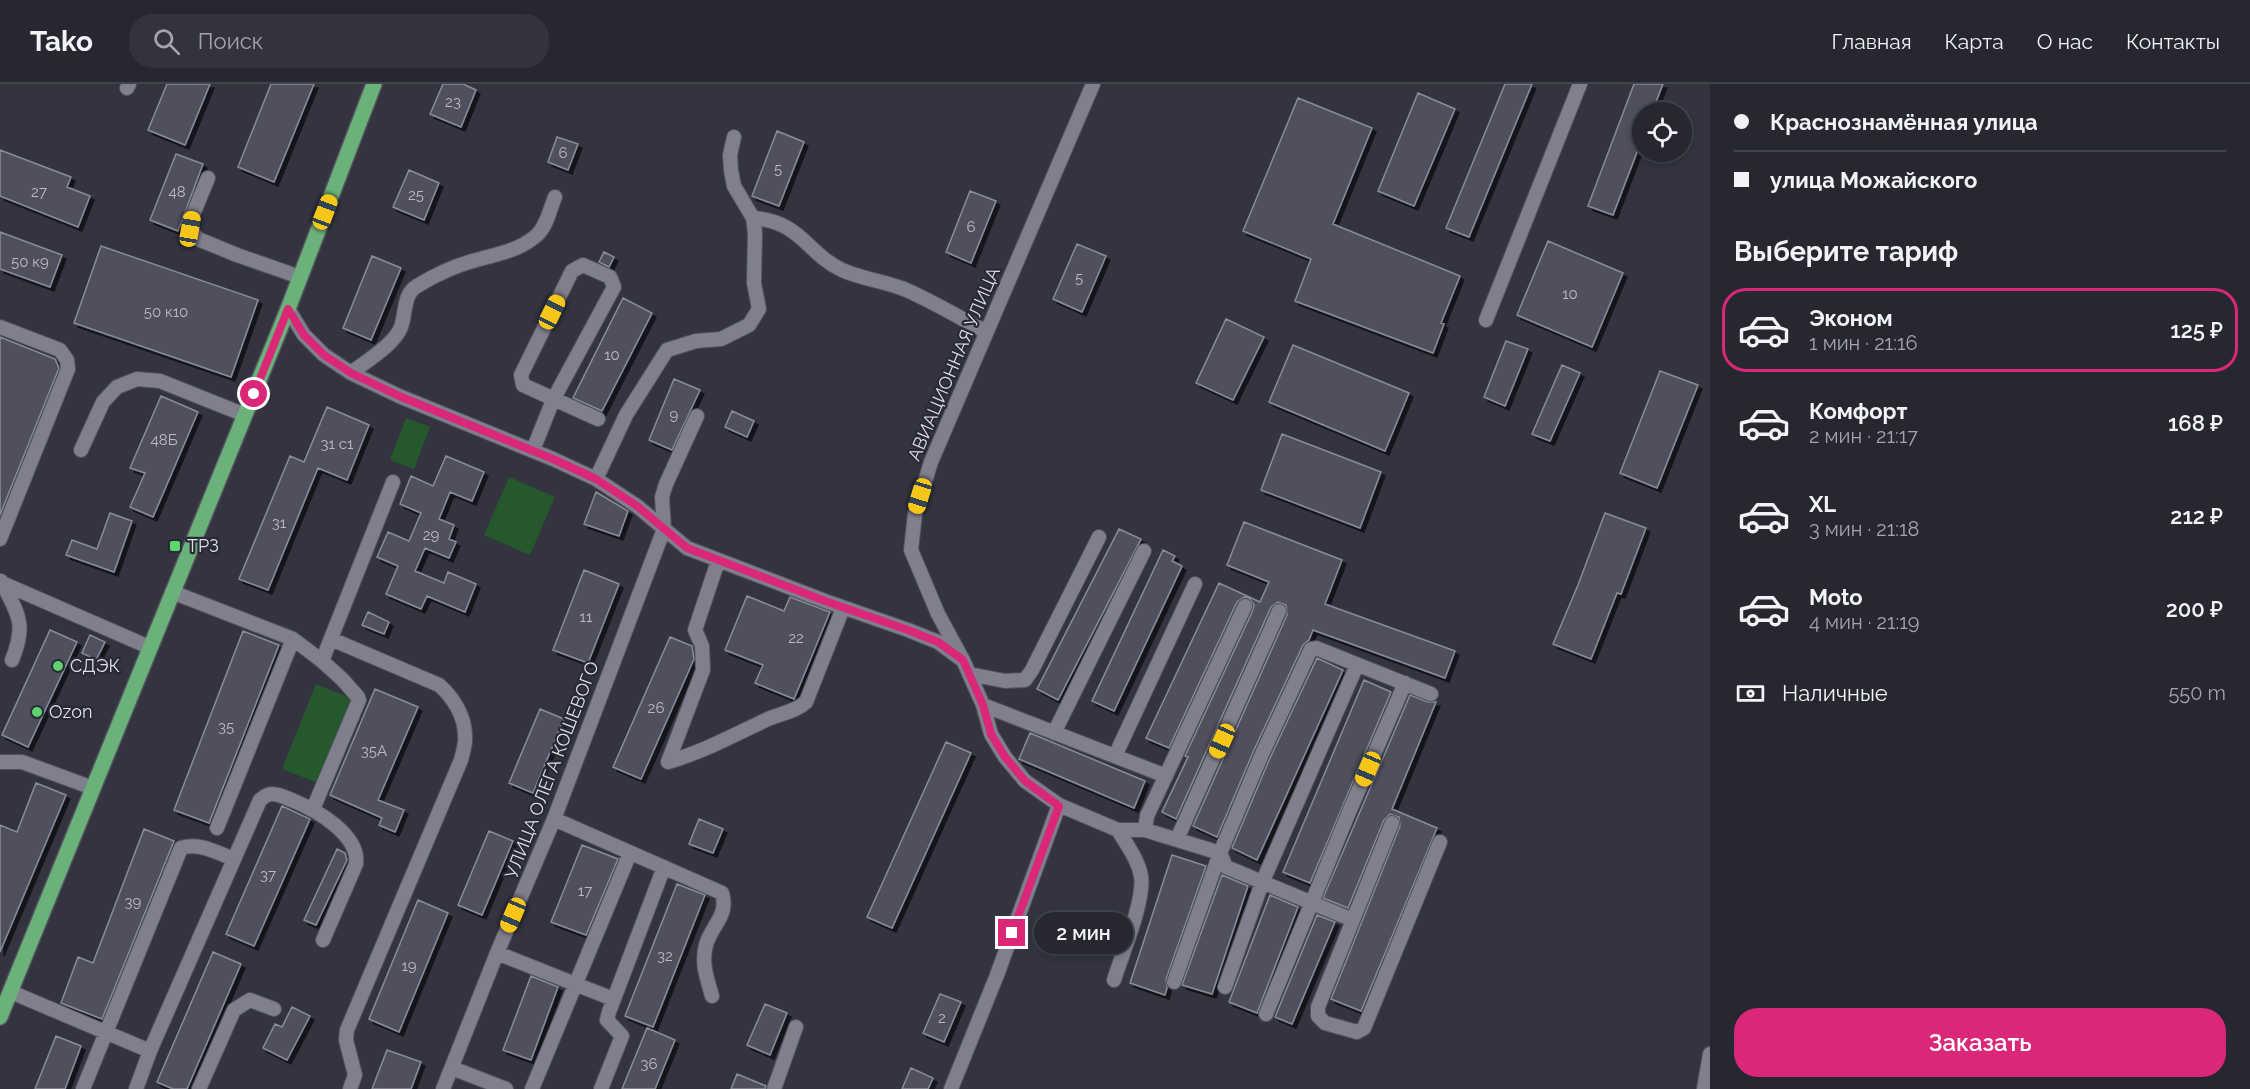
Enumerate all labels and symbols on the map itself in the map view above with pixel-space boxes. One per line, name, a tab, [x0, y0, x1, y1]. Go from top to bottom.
house number: 23	[445, 93, 461, 111]
house number: 6	[558, 144, 568, 162]
house number: 5	[774, 160, 782, 178]
house number: 27	[31, 183, 47, 201]
house number: 48	[168, 183, 186, 201]
house number: 25	[408, 186, 424, 204]
car	[310, 192, 340, 232]
car	[178, 210, 202, 248]
house number: 6	[966, 218, 976, 236]
house number: 50 к9	[11, 253, 49, 271]
street label: АВИАЦИОННАЯ УЛИЦА	[903, 264, 1004, 464]
house number: 5	[1075, 269, 1083, 287]
house number: 10	[1562, 285, 1578, 303]
car	[536, 292, 568, 332]
house number: 50 к10	[144, 303, 188, 321]
house number: 10	[604, 346, 620, 364]
route start	[240, 380, 267, 407]
house number: 9	[670, 406, 679, 424]
house number: 48Б	[151, 431, 178, 449]
house number: 31 с1	[321, 435, 354, 453]
car	[906, 476, 934, 516]
house number: 31	[272, 514, 287, 532]
house number: 29	[423, 526, 440, 544]
place label: ТРЗ	[187, 535, 219, 556]
marker: ТРЗ	[168, 539, 182, 553]
house number: 11	[580, 608, 593, 626]
house number: 22	[788, 629, 804, 647]
place label: СДЭК	[70, 655, 120, 676]
street label: УЛИЦА ОЛЕГА КОШЕВОГО	[500, 658, 603, 881]
marker: СДЭК	[51, 659, 65, 673]
house number: 26	[648, 699, 664, 717]
place label: Ozon	[49, 701, 92, 722]
marker: Ozon	[30, 705, 44, 719]
house number: 35	[218, 718, 234, 736]
car	[1206, 721, 1238, 761]
house number: 35А	[361, 742, 387, 760]
car	[1353, 749, 1383, 789]
house number: 37	[260, 866, 276, 884]
house number: 17	[578, 882, 592, 900]
house number: 39	[125, 893, 142, 911]
car	[498, 895, 528, 935]
callout: 2 мин	[1033, 912, 1132, 954]
route end	[998, 919, 1025, 946]
house number: 32	[657, 947, 673, 965]
house number: 19	[401, 957, 417, 975]
house number: 2	[938, 1009, 946, 1027]
house number: 36	[640, 1055, 658, 1073]

